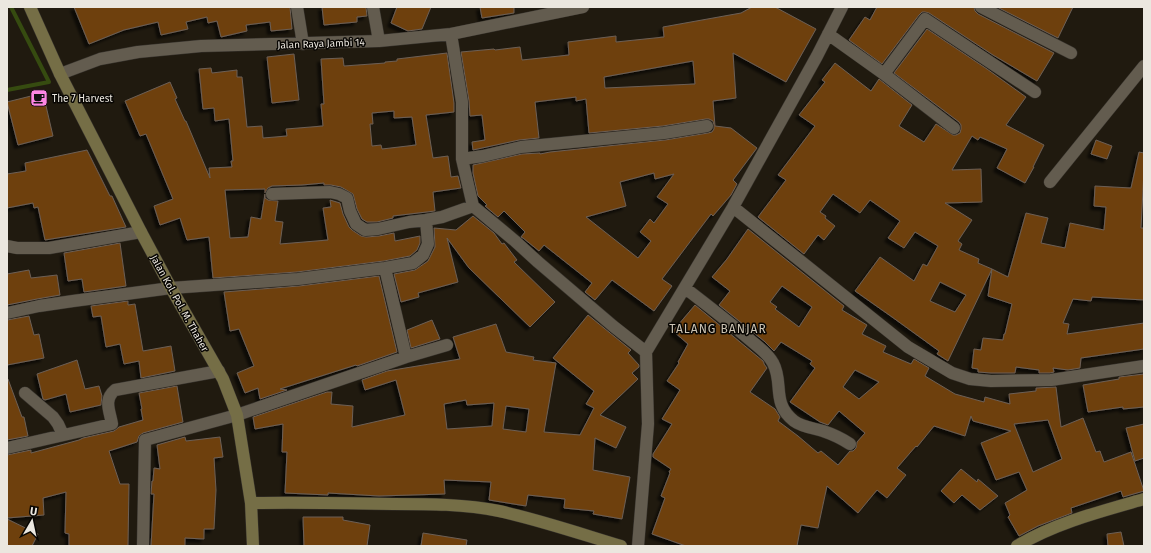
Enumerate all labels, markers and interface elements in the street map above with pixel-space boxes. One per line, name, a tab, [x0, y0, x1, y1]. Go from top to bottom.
street label: Jalan Raya Jambi 14	[277, 36, 366, 52]
cafe icon: The 7 Harvest	[29, 88, 49, 108]
place label: The 7 Harvest	[52, 93, 113, 105]
street label: Jalan Kol. Pol. M. Thaher	[148, 253, 211, 354]
district label: TALANG BANJAR	[669, 322, 767, 336]
north arrow	[12, 501, 52, 541]
text: U	[29, 505, 38, 519]

